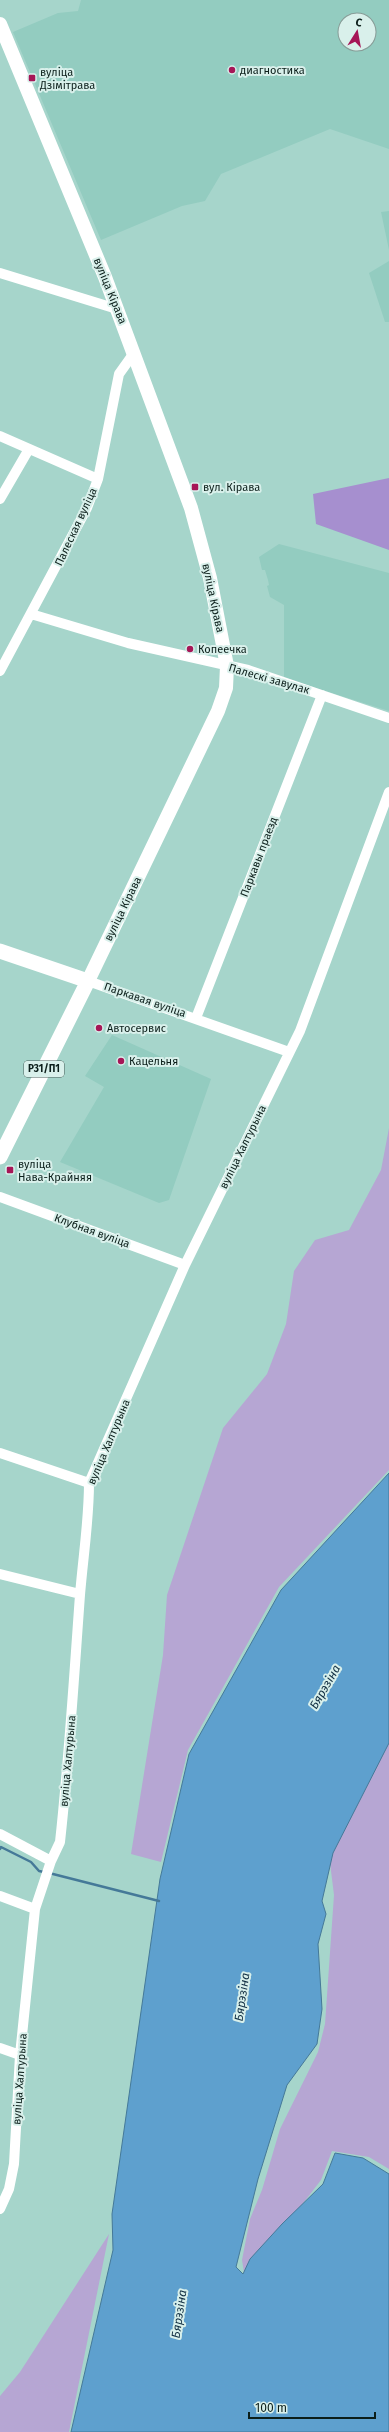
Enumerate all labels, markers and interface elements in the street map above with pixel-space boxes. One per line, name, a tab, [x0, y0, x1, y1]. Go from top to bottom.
north arrow	[337, 12, 377, 52]
text: С	[354, 16, 364, 30]
place label: диагностика	[240, 64, 305, 77]
marker: диагностика	[227, 65, 237, 75]
place label: вуліца Дзімітрава	[39, 66, 95, 92]
marker: вуліца Дзімітрава	[27, 73, 37, 83]
street label: вуліца Кірава	[91, 256, 129, 326]
place label: вул. Кірава	[203, 481, 260, 494]
marker: вул. Кірава	[190, 482, 200, 492]
street label: Палеская вуліца	[52, 486, 100, 568]
street label: вуліца Кірава	[199, 562, 227, 634]
place label: Копеечка	[198, 643, 247, 656]
marker: Копеечка	[185, 644, 195, 654]
street label: Палескі завулак	[227, 661, 311, 697]
street label: Паркавы праезд	[238, 815, 280, 899]
street label: вуліца Кірава	[102, 875, 144, 943]
street label: Паркавая вуліца	[102, 980, 188, 1020]
place label: Автосервис	[107, 1022, 166, 1035]
marker: Автосервис	[94, 1023, 104, 1033]
place label: Кацельня	[129, 1055, 178, 1068]
marker: Кацельня	[116, 1056, 126, 1066]
road number: Р31/П1	[24, 1061, 64, 1077]
street label: вуліца Халтурына	[217, 1103, 269, 1191]
place label: вуліца Нава-Крайняя	[18, 1158, 92, 1184]
marker: вуліца Нава-Крайняя	[5, 1165, 15, 1175]
street label: Клубная вуліца	[53, 1211, 131, 1251]
street label: вуліца Халтурына	[85, 1397, 133, 1487]
water label: Бярэзіна	[307, 1662, 343, 1712]
street label: вуліца Халтурына	[58, 1715, 78, 1807]
water label: Бярэзіна	[232, 1972, 252, 2022]
street label: вуліца Халтурына	[10, 2033, 30, 2125]
water label: Бярэзіна	[169, 2289, 189, 2339]
scale bar	[249, 2394, 375, 2420]
text: 100 m	[255, 2401, 287, 2415]

